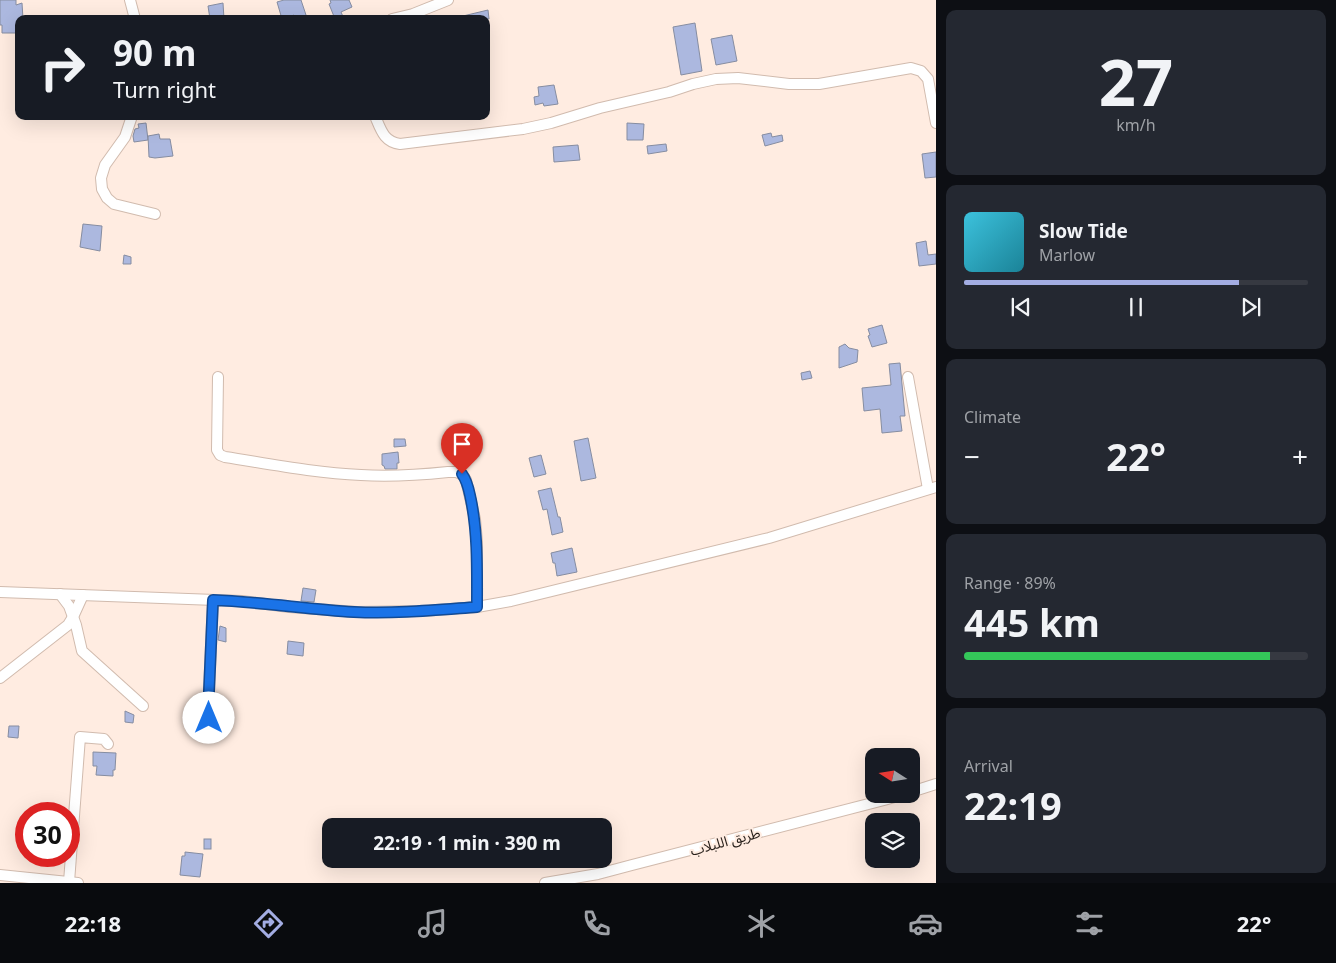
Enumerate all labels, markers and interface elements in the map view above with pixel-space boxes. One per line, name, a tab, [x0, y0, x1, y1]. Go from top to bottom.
text: 90 m	[113, 29, 196, 76]
icon: right	[30, 35, 95, 100]
text: 27	[1099, 37, 1173, 125]
text: Turn right	[113, 74, 216, 104]
text: km/h	[1116, 114, 1156, 136]
text: Slow Tide	[1039, 218, 1128, 244]
text: Marlow	[1039, 244, 1095, 266]
icon: previous	[1007, 293, 1035, 321]
icon: pause	[1122, 293, 1150, 321]
icon: next	[1237, 293, 1265, 321]
text: Climate	[964, 406, 1021, 428]
pin	[441, 423, 483, 474]
icon: arrive	[448, 430, 476, 458]
text: 22°	[1106, 430, 1166, 482]
text: −	[964, 437, 980, 475]
text: +	[1292, 437, 1308, 475]
text: Range · 89%	[964, 572, 1056, 594]
text: 445 km	[964, 596, 1100, 648]
position arrow	[182, 691, 234, 743]
north arrow	[865, 748, 920, 802]
map controls	[865, 748, 920, 868]
text: Arrival	[964, 755, 1013, 777]
text: 22:19	[964, 779, 1062, 831]
speed limit sign: 30	[15, 802, 80, 867]
button: layers	[865, 813, 920, 868]
street label: طريق اللبلاب	[688, 823, 762, 860]
text: 22:19 · 1 min · 390 m	[373, 830, 561, 856]
icon: directions	[251, 906, 286, 941]
icon: music	[415, 906, 450, 941]
icon: phone	[579, 906, 614, 941]
icon: climate	[744, 906, 779, 941]
icon: car	[908, 906, 943, 941]
icon: filters	[1072, 906, 1107, 941]
text: 22:18	[65, 908, 121, 938]
text: 22°	[1237, 908, 1271, 938]

